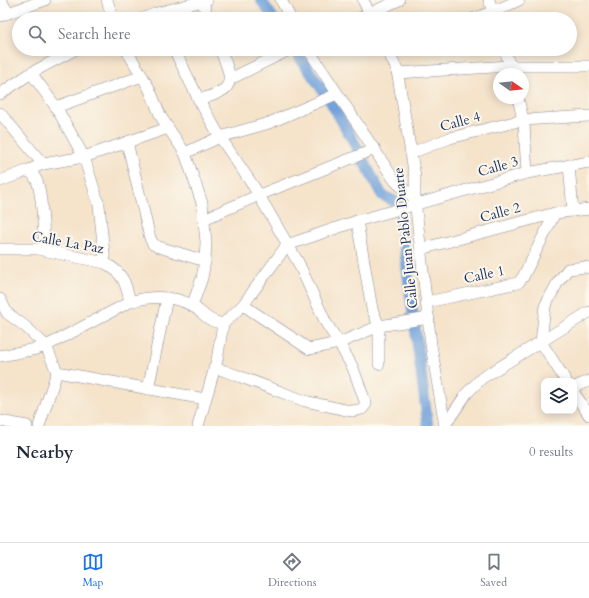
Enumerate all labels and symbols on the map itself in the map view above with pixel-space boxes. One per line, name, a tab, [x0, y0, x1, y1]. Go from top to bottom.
north arrow	[493, 68, 529, 104]
street label: Calle 4	[438, 107, 482, 136]
street label: Calle 3	[476, 152, 521, 181]
street label: Calle Juan Pablo Duarte	[389, 166, 422, 310]
street label: Calle 2	[478, 198, 522, 227]
street label: Calle La Paz	[30, 227, 106, 258]
street label: Calle 1	[462, 261, 506, 288]

